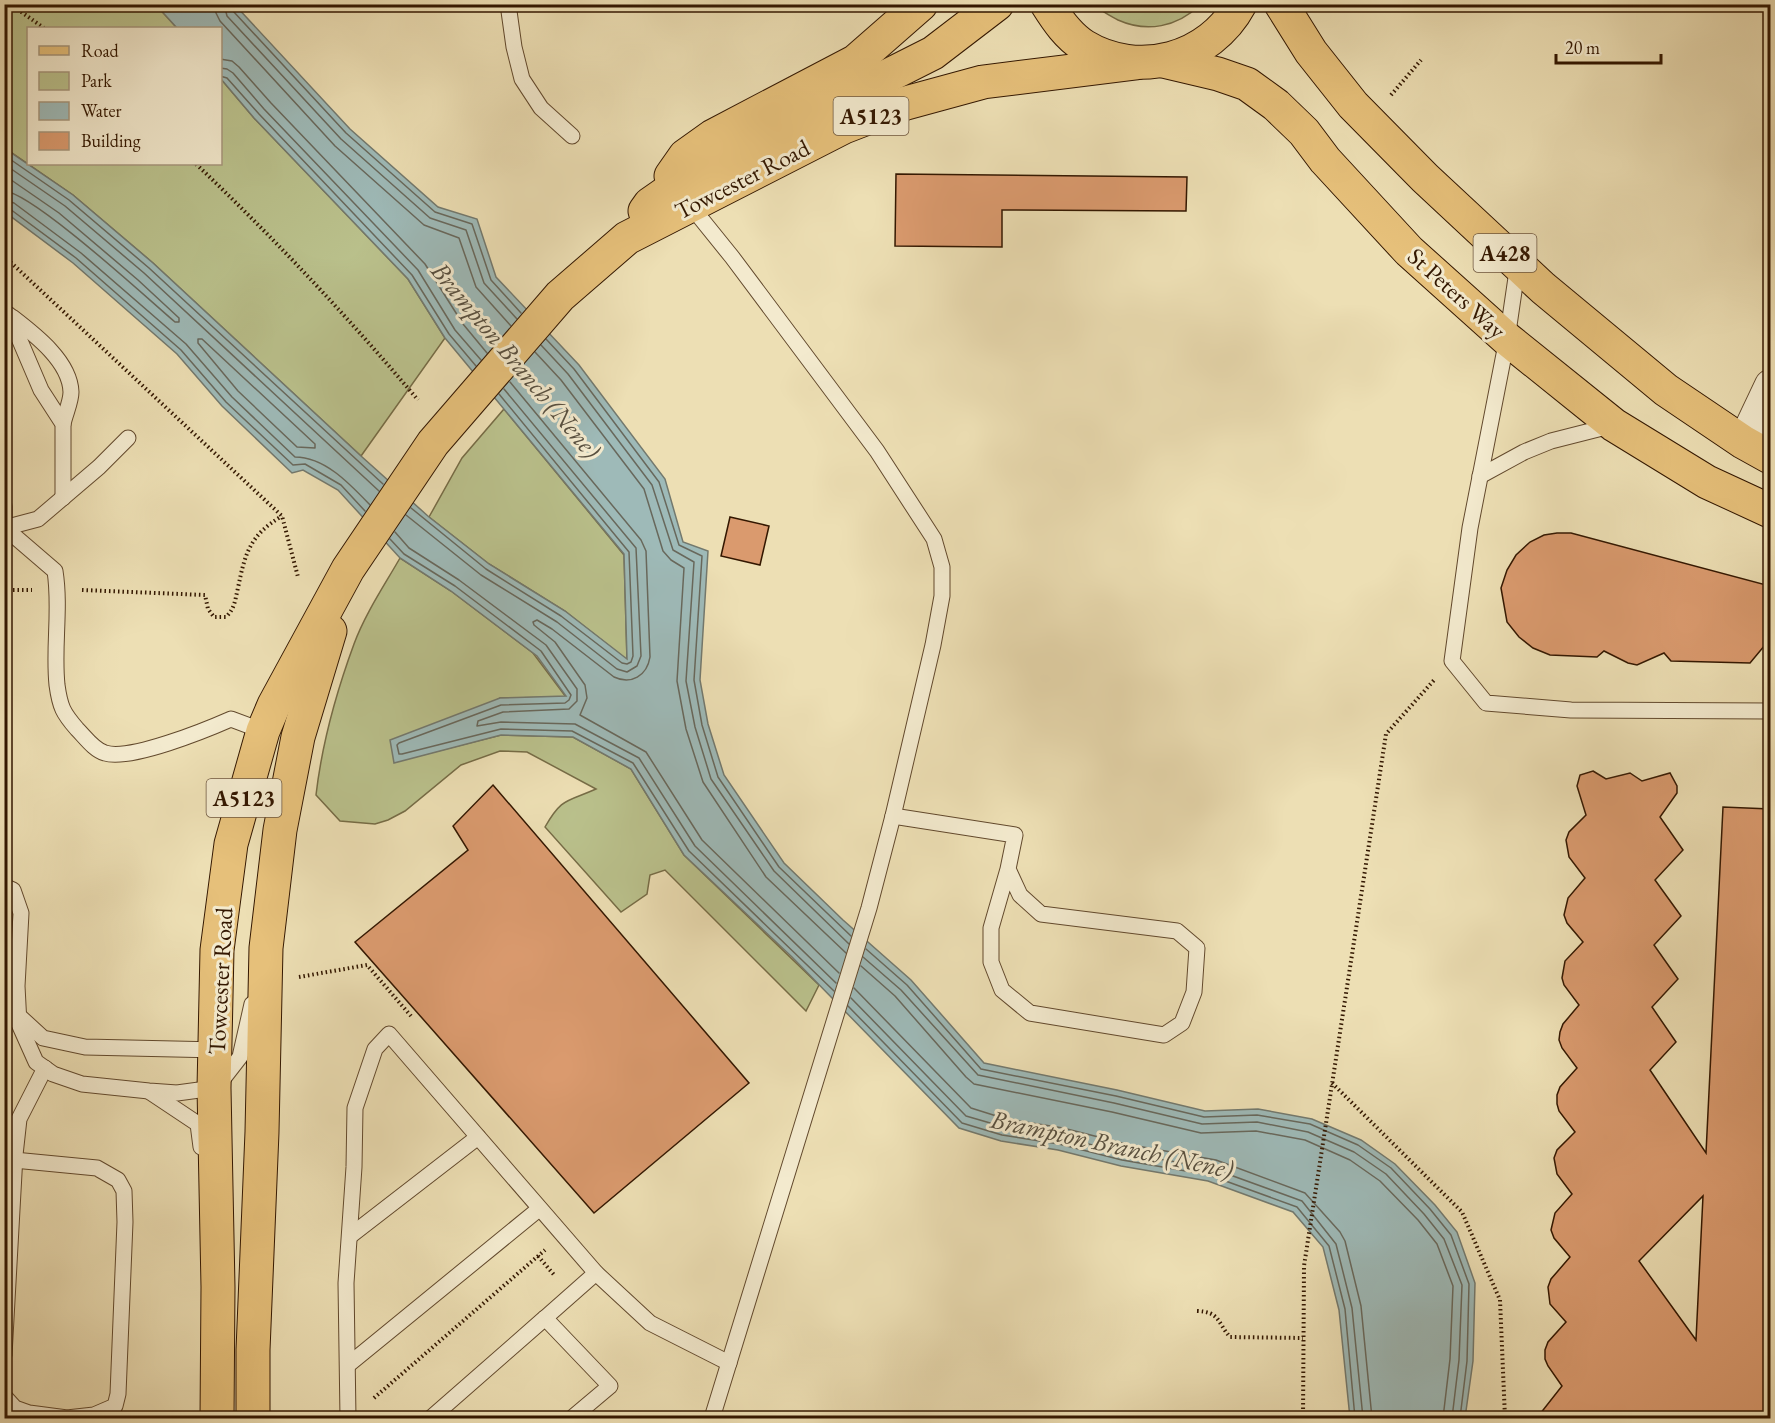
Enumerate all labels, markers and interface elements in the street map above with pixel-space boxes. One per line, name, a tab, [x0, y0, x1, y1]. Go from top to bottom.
legend	[27, 27, 222, 165]
scale bar	[1556, 27, 1661, 65]
text: 20 m	[1565, 36, 1600, 59]
text: Road	[81, 39, 120, 62]
text: Park	[81, 69, 112, 92]
road number: A5123	[834, 97, 908, 135]
text: Water	[81, 99, 122, 122]
text: Building	[81, 129, 141, 152]
street label: Towcester Road	[669, 131, 815, 226]
road number: A428	[1474, 234, 1537, 272]
street label: St Peters Way	[1401, 241, 1513, 346]
water label: Brampton Branch (Nene)	[423, 254, 608, 465]
road number: A5123	[206, 779, 282, 817]
street label: Towcester Road	[201, 906, 239, 1055]
water label: Brampton Branch (Nene)	[987, 1101, 1236, 1186]

